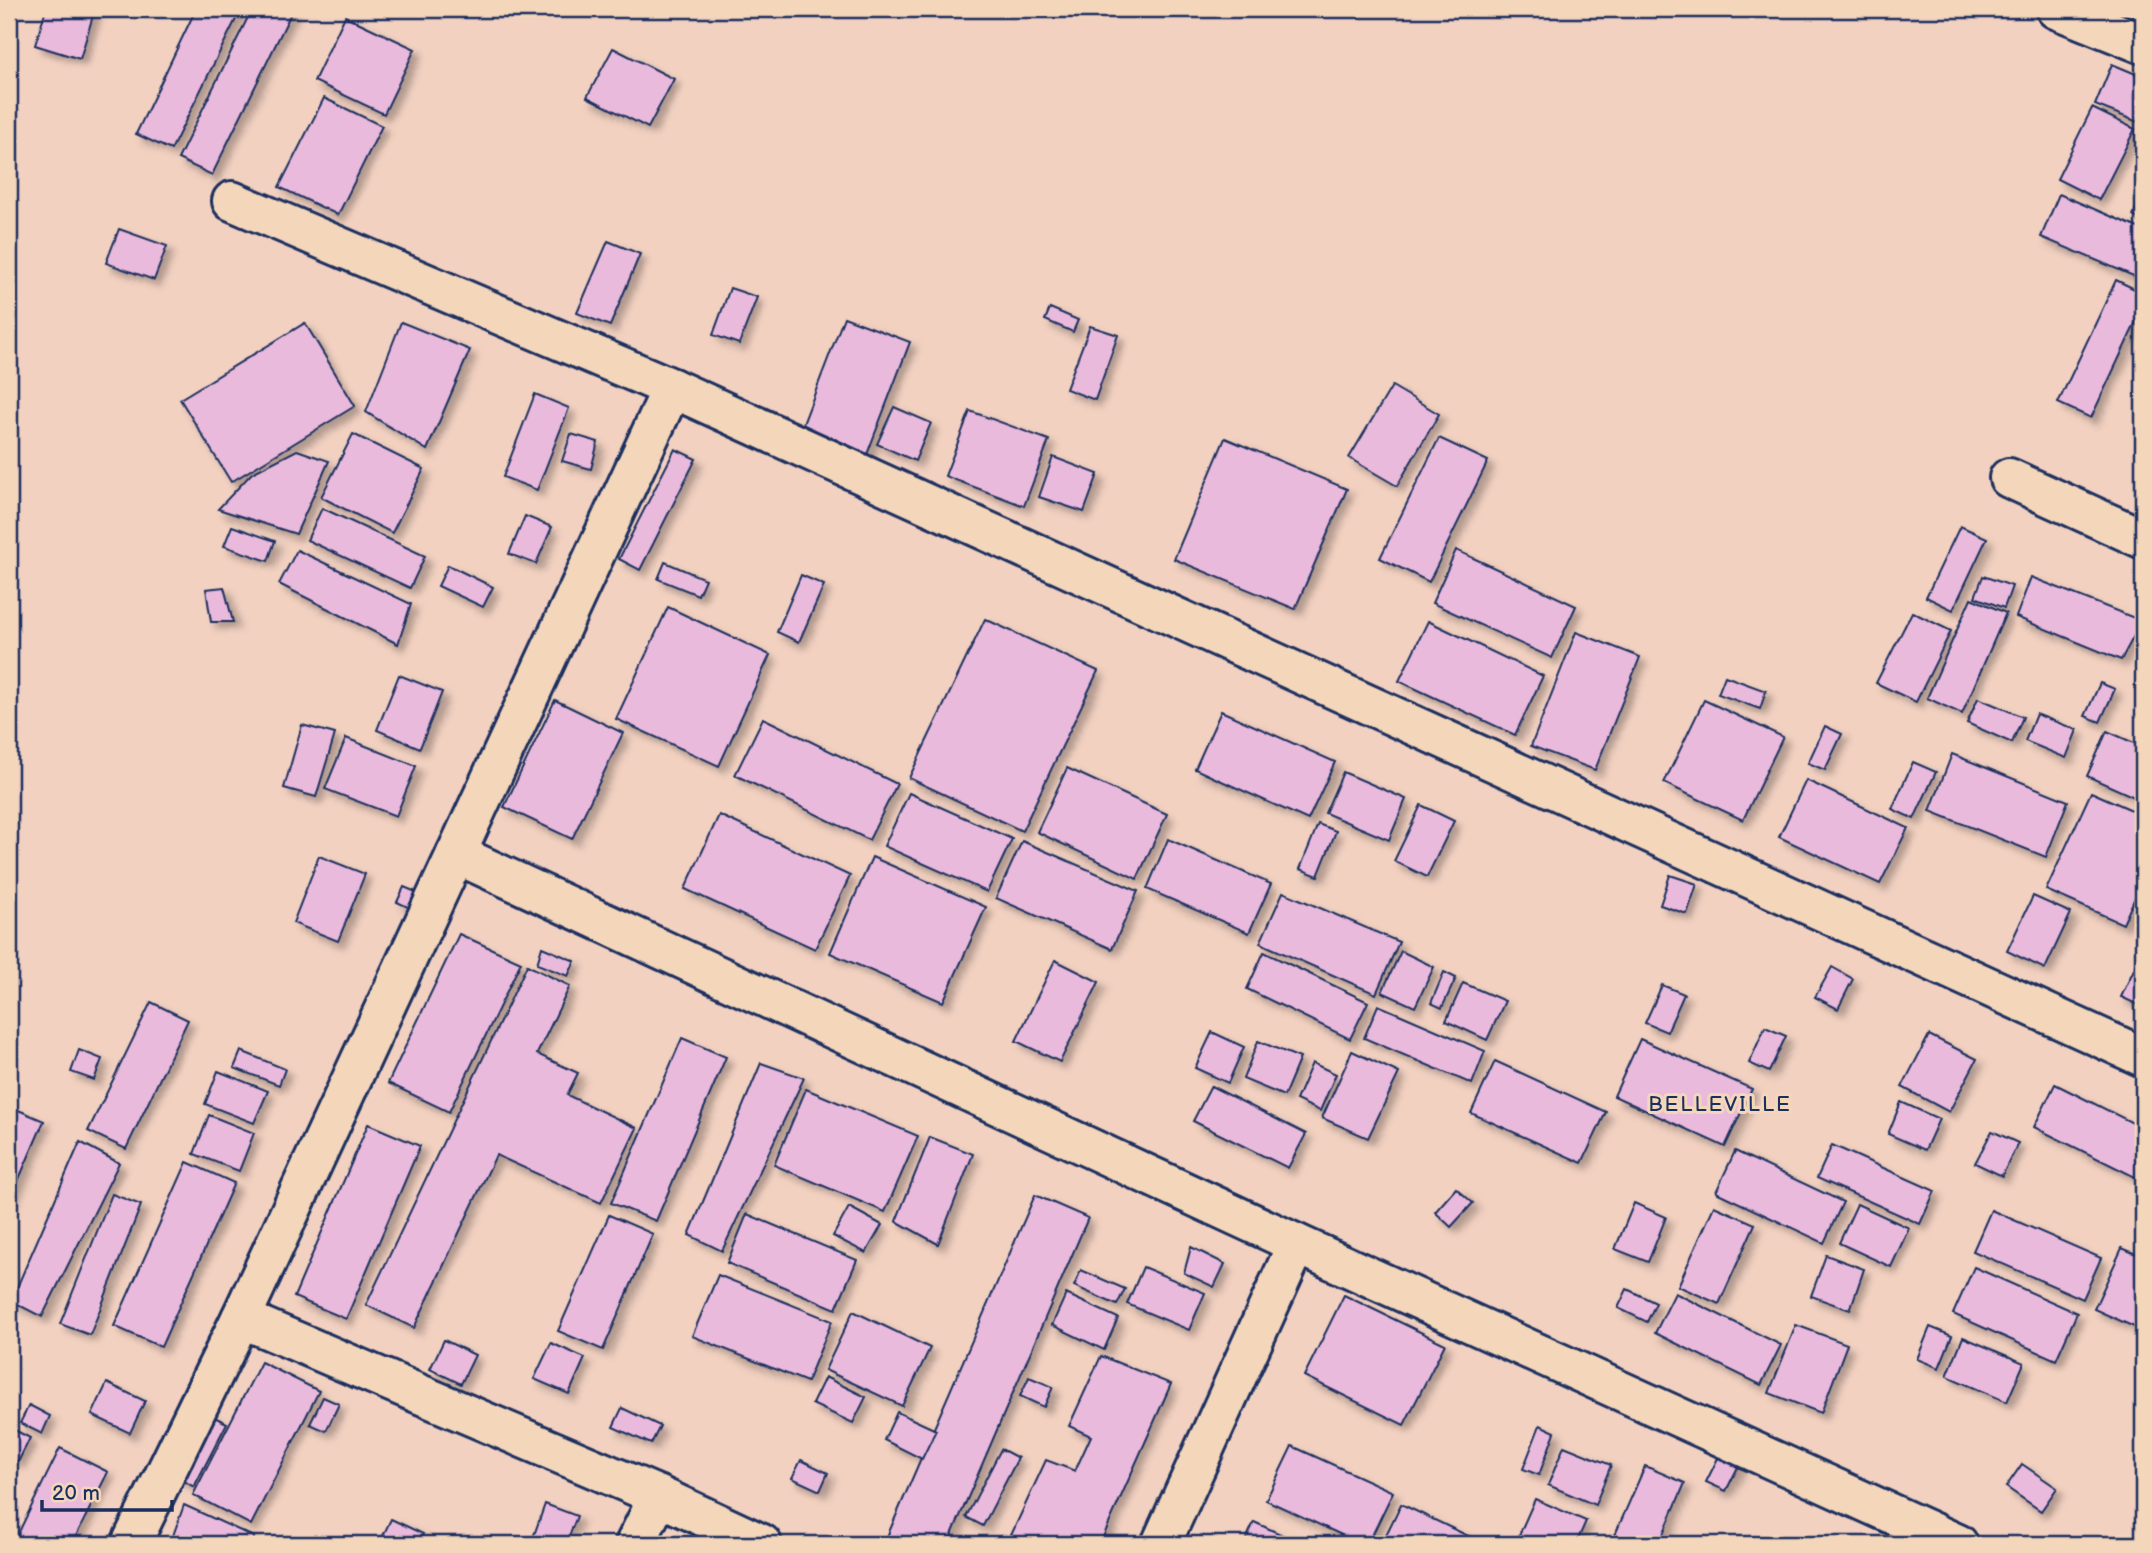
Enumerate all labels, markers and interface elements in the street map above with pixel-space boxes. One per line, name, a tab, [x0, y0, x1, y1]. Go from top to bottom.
district label: BELLEVILLE	[1648, 1092, 1792, 1117]
scale bar	[42, 1469, 172, 1513]
text: 20 m	[52, 1481, 100, 1506]

